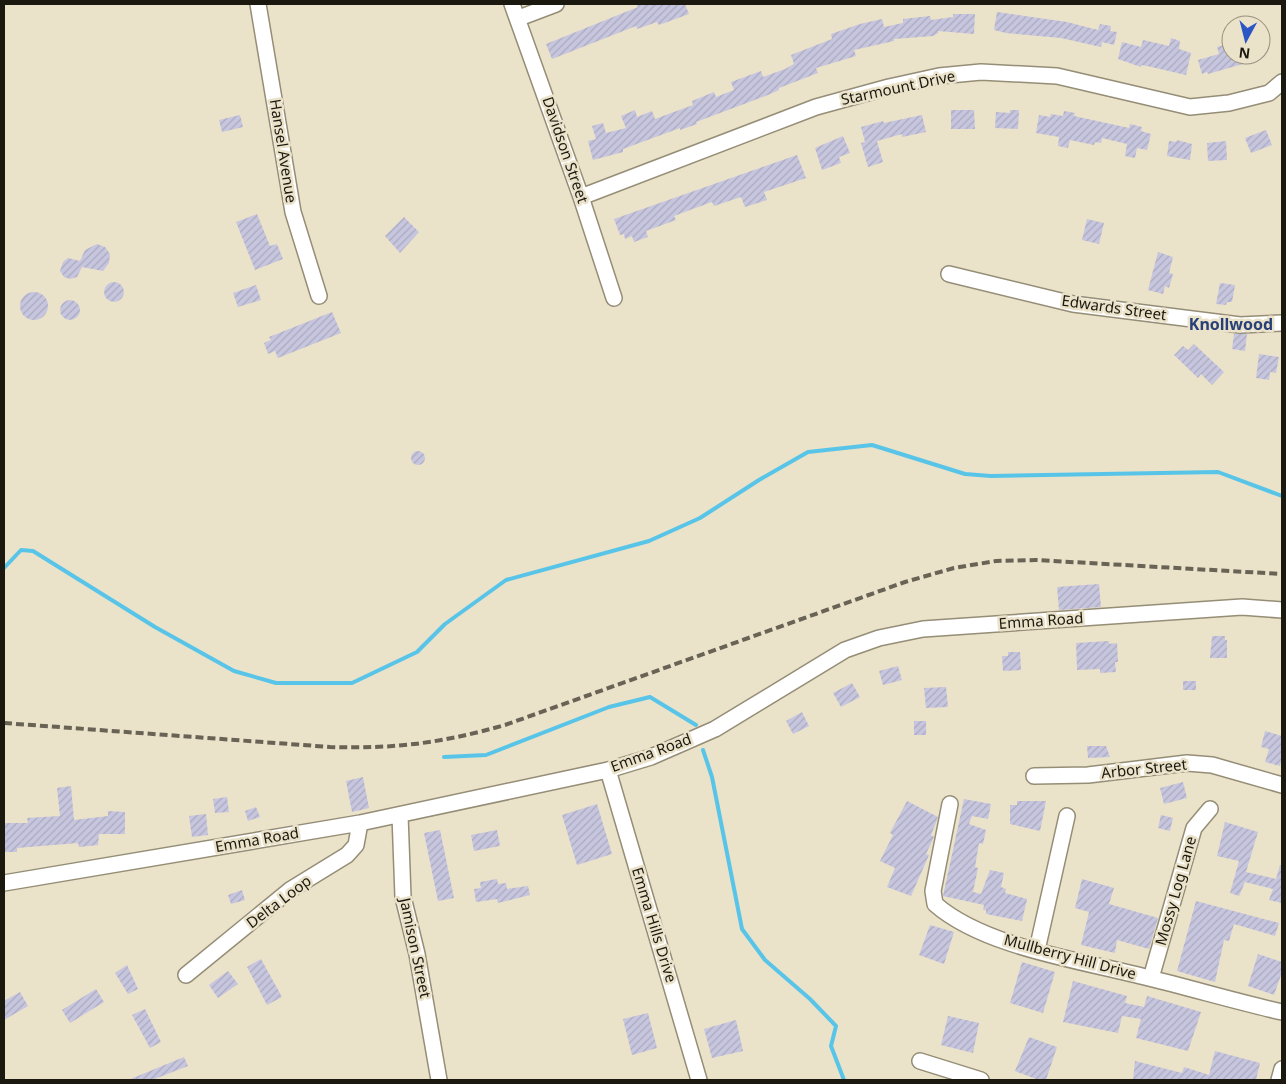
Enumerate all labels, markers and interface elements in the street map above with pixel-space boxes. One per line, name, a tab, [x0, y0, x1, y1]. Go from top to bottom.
north arrow	[1221, 15, 1271, 65]
text: N	[1238, 43, 1251, 64]
street label: Starmount Drive	[839, 65, 957, 109]
street label: Davidson Street	[538, 94, 594, 206]
street label: Hansel Avenue	[266, 97, 302, 204]
street label: Edwards Street	[1060, 290, 1169, 324]
district label: Knollwood	[1189, 313, 1273, 335]
street label: Emma Road	[998, 607, 1084, 633]
street label: Emma Road	[607, 728, 694, 776]
street label: Arbor Street	[1100, 754, 1188, 782]
street label: Emma Road	[213, 822, 300, 856]
street label: Mossy Log Lane	[1150, 834, 1200, 948]
street label: Emma Hills Drive	[628, 865, 682, 985]
street label: Delta Loop	[242, 870, 315, 932]
street label: Jamison Street	[395, 894, 436, 1000]
street label: Mullberry Hill Drive	[1002, 929, 1139, 983]

